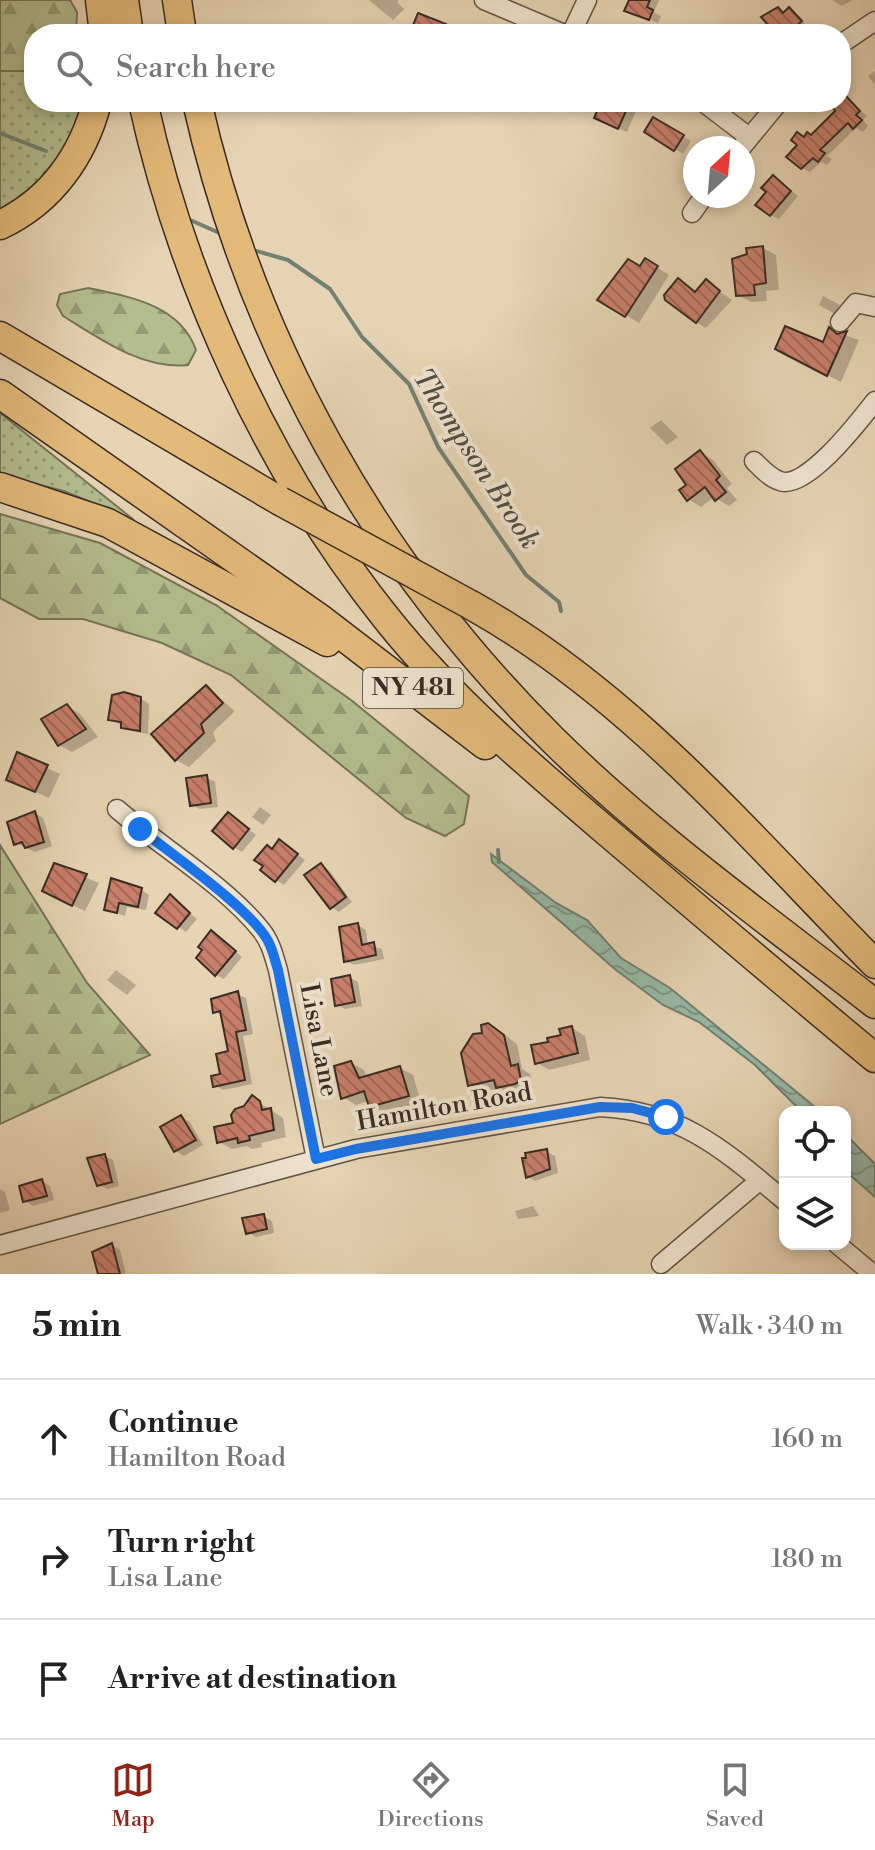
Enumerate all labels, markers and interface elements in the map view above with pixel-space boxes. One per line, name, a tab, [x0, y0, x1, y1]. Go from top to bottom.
search box	[24, 24, 851, 112]
icon: search	[52, 46, 96, 90]
text: Search here	[116, 49, 276, 87]
north arrow	[683, 136, 755, 208]
water label: Thompson Brook	[405, 362, 547, 556]
road number: NY 481	[363, 668, 463, 708]
route end	[122, 811, 158, 847]
street label: Lisa Lane	[292, 981, 346, 1099]
street label: Hamilton Road	[354, 1076, 534, 1138]
route start	[648, 1099, 684, 1135]
map controls	[779, 1106, 851, 1250]
button: locate	[779, 1106, 851, 1178]
button: layers	[779, 1178, 851, 1250]
text: 5 min	[32, 1305, 121, 1347]
text: Walk · 340 m	[696, 1310, 843, 1342]
text: Continue	[108, 1404, 239, 1442]
icon: ahead	[32, 1417, 76, 1461]
text: 160 m	[772, 1423, 843, 1455]
text: Hamilton Road	[108, 1442, 286, 1474]
text: Turn right	[108, 1524, 255, 1562]
icon: right	[32, 1537, 76, 1581]
text: 180 m	[771, 1543, 843, 1575]
text: Lisa Lane	[108, 1562, 223, 1594]
icon: arrive	[32, 1657, 76, 1701]
text: Arrive at destination	[108, 1660, 397, 1698]
tab: Map	[111, 1758, 155, 1833]
tab: Directions	[378, 1758, 484, 1833]
tab: Saved	[706, 1758, 764, 1833]

